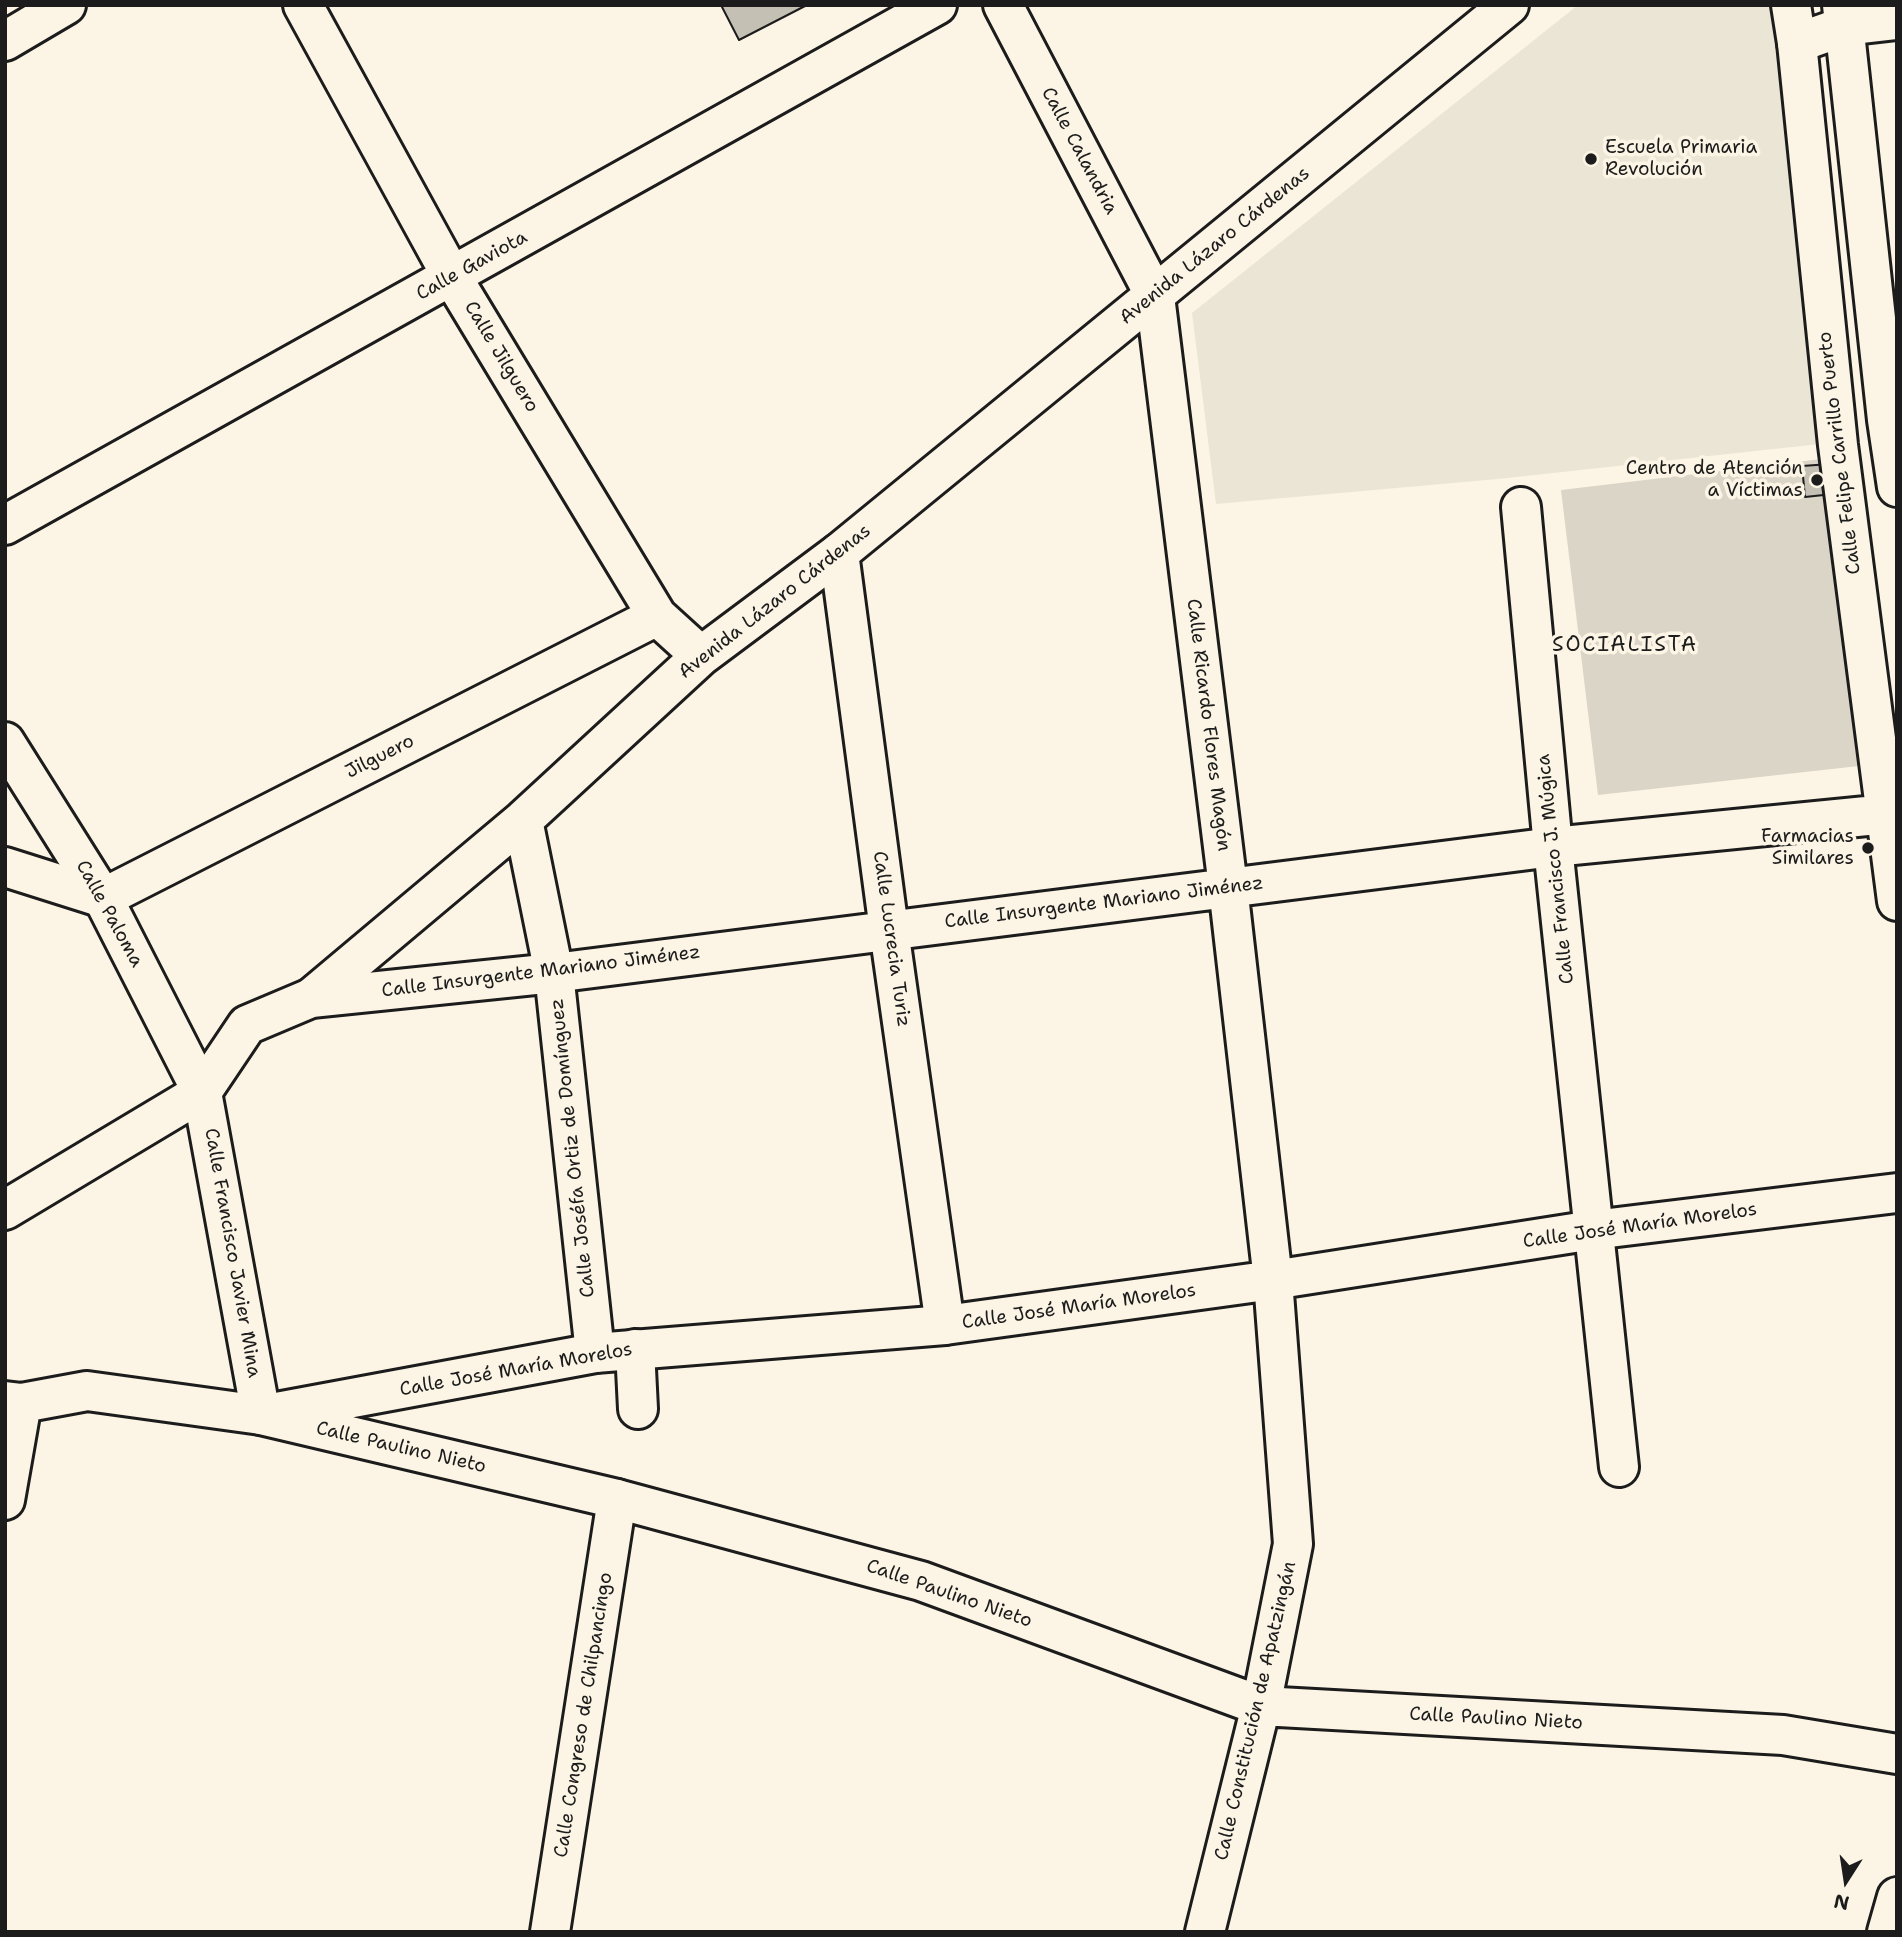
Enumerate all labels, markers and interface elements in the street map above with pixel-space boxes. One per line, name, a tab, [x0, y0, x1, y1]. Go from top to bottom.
street label: Calle Calandria	[1036, 83, 1122, 219]
place label: Escuela Primaria Revolución	[1605, 137, 1757, 181]
marker: Escuela Primaria Revolución	[1583, 151, 1599, 167]
street label: Avenida Lázaro Cárdenas	[1115, 162, 1315, 330]
street label: Calle Gaviota	[413, 226, 531, 306]
street label: Calle Jilguero	[459, 297, 543, 417]
street label: Calle Felipe Carrillo Puerto	[1814, 330, 1866, 576]
place label: Centro de Atención a Víctimas	[1626, 458, 1803, 502]
marker: Centro de Atención a Víctimas	[1809, 472, 1825, 488]
street label: Avenida Lázaro Cárdenas	[674, 520, 876, 684]
street label: Calle Ricardo Flores Magón	[1181, 597, 1235, 853]
district label: SOCIALISTA	[1553, 633, 1697, 659]
street label: Jilguero	[342, 730, 418, 784]
street label: Calle Francisco J. Múgica	[1533, 753, 1579, 985]
place label: Farmacias Similares	[1761, 826, 1854, 870]
marker: Farmacias Similares	[1860, 840, 1876, 856]
street label: Calle Lucrecia Turiz	[867, 850, 915, 1028]
street label: Calle Paloma	[70, 857, 148, 971]
street label: Calle Insurgente Mariano Jiménez	[943, 872, 1265, 934]
street label: Calle Insurgente Mariano Jiménez	[380, 941, 702, 1003]
street label: Calle Joséfa Ortiz de Domínguez	[546, 997, 600, 1299]
street label: Calle Francisco Javier Mina	[199, 1127, 265, 1379]
street label: Calle José María Morelos	[1522, 1198, 1758, 1254]
street label: Calle José María Morelos	[961, 1279, 1197, 1335]
street label: Calle José María Morelos	[398, 1338, 634, 1402]
street label: Calle Paulino Nieto	[314, 1417, 488, 1479]
street label: Calle Paulino Nieto	[863, 1555, 1035, 1633]
street label: Calle Constitución de Apatzingán	[1210, 1559, 1302, 1863]
street label: Calle Congreso de Chilpancingo	[550, 1571, 618, 1859]
street label: Calle Paulino Nieto	[1409, 1703, 1583, 1735]
north arrow	[1811, 1846, 1881, 1916]
text: N	[1832, 1888, 1851, 1916]

